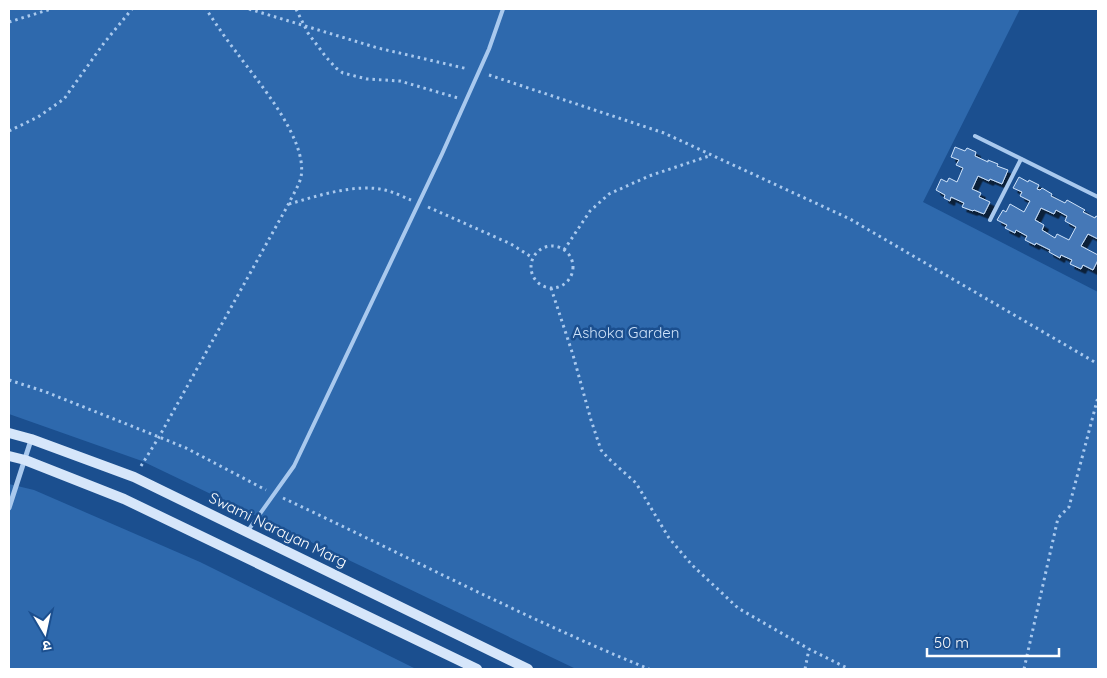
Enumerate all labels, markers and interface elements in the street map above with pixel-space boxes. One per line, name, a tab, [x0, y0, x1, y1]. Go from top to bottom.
park label: Ashoka Garden	[573, 323, 679, 342]
street label: Swami Narayan Marg	[206, 488, 350, 571]
north arrow	[20, 608, 70, 658]
scale bar	[927, 626, 1060, 658]
text: 50 m	[934, 633, 969, 652]
text: उ	[41, 636, 52, 655]

